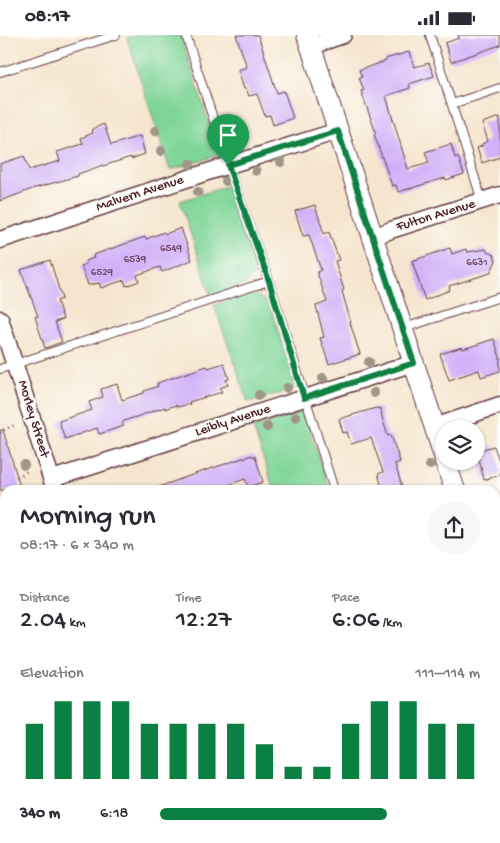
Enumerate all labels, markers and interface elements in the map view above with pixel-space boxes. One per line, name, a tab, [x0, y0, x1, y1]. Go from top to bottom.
text: 08:17	[25, 6, 70, 29]
pin	[207, 114, 249, 165]
icon: arrive	[214, 121, 242, 149]
street label: Malvern Avenue	[94, 172, 187, 216]
street label: Fulton Avenue	[393, 196, 478, 236]
house number: 6549	[160, 243, 183, 255]
house number: 6539	[124, 254, 147, 266]
house number: 6631	[466, 257, 488, 269]
house number: 6529	[91, 267, 114, 279]
street label: Morley Street	[13, 378, 53, 461]
street label: Leibly Avenue	[193, 401, 274, 441]
map controls	[435, 420, 485, 470]
button: layers	[435, 420, 485, 470]
text: Morning run	[20, 501, 155, 534]
button: share	[428, 502, 480, 554]
text: 08:17 · 6 × 340 m	[20, 537, 134, 556]
text: Distance	[20, 590, 69, 607]
text: Time	[176, 590, 202, 607]
text: Pace	[332, 590, 359, 607]
text: 2.04	[20, 607, 66, 636]
text: 12:27	[176, 607, 231, 636]
text: 6:06	[332, 607, 379, 636]
text: km	[66, 615, 86, 632]
text: /km	[379, 615, 402, 632]
text: Elevation	[20, 665, 84, 684]
text: 111–114 m	[415, 665, 480, 684]
text: 340 m	[20, 805, 60, 824]
text: 6:18	[100, 805, 128, 824]

